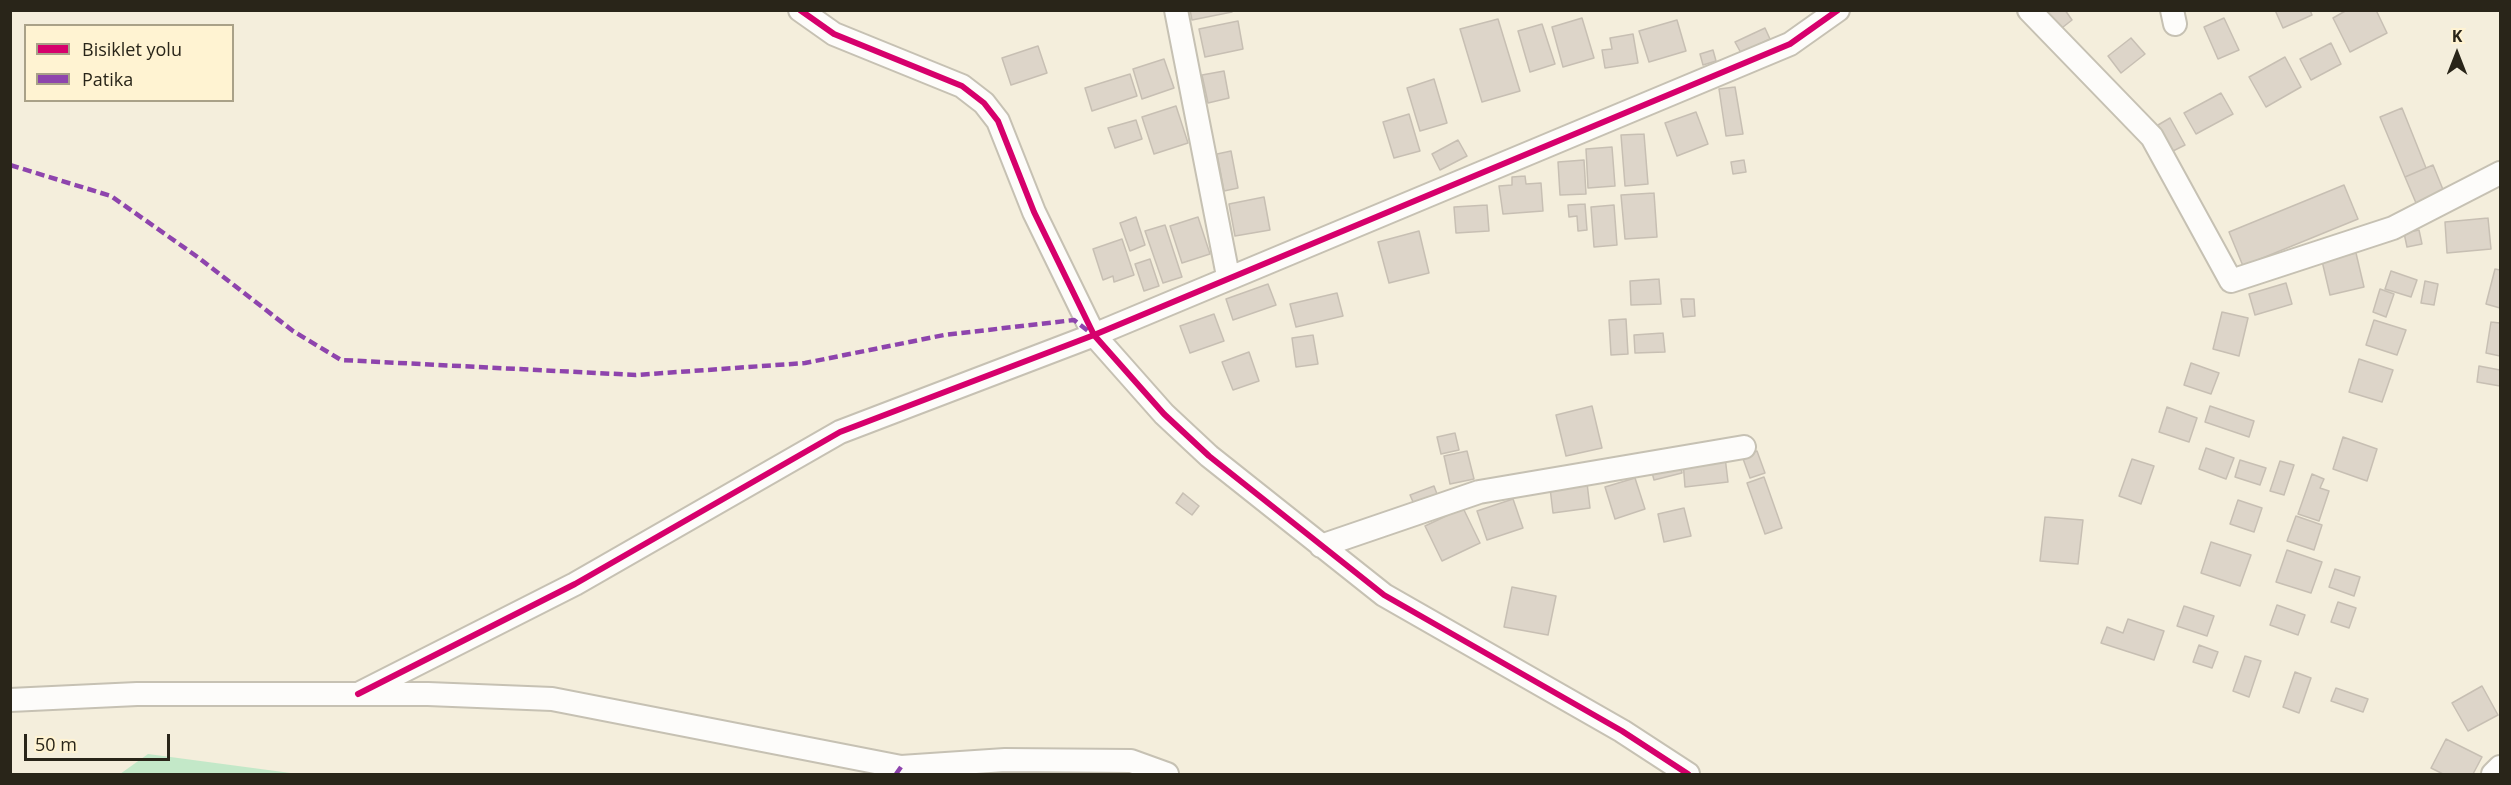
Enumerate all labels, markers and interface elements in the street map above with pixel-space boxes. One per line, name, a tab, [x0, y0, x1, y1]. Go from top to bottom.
legend	[24, 24, 234, 102]
north arrow	[2427, 24, 2487, 84]
text: K	[2452, 25, 2462, 47]
text: Bisiklet yolu	[82, 37, 182, 61]
text: Patika	[82, 67, 133, 91]
scale bar	[27, 722, 172, 760]
text: 50 m	[35, 732, 77, 756]

